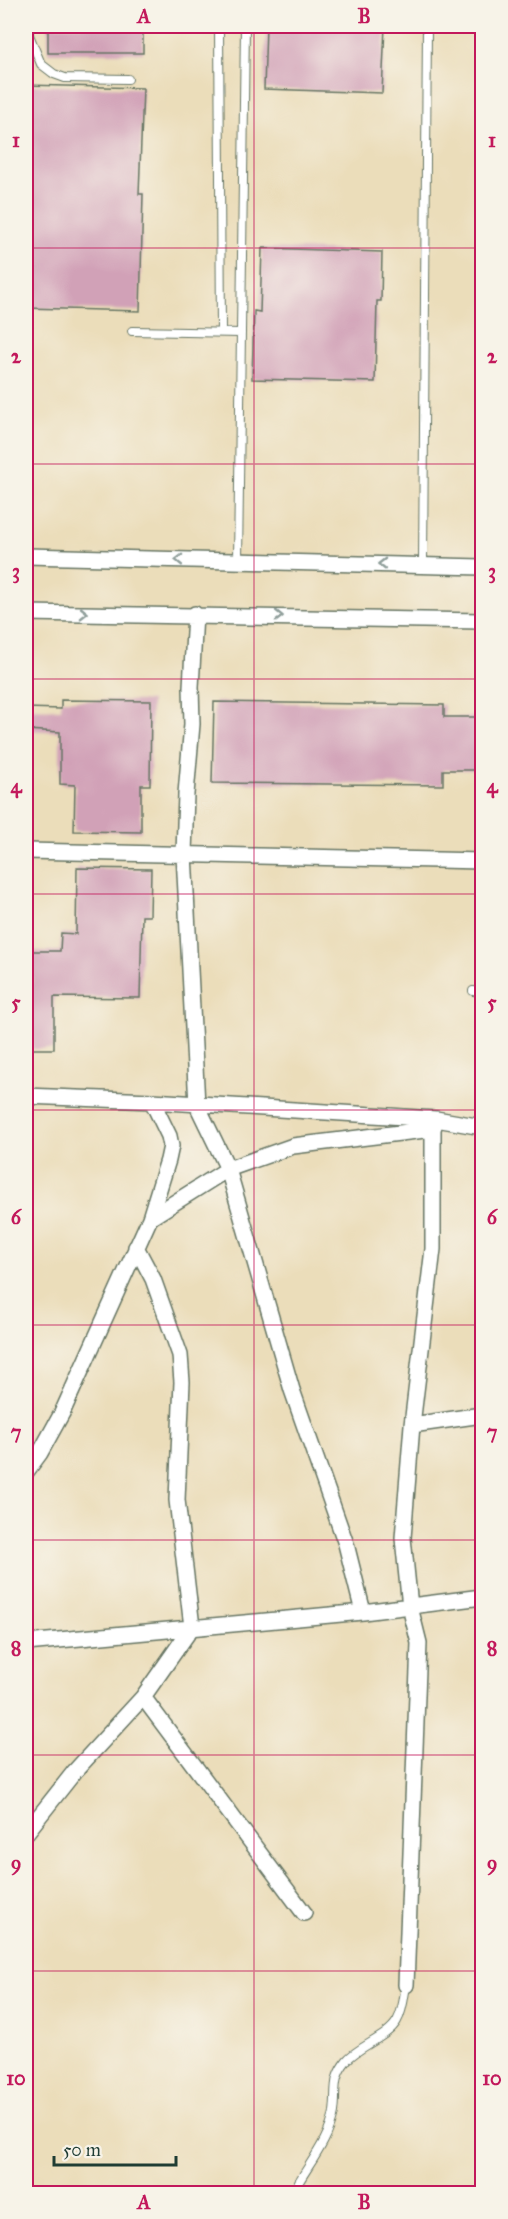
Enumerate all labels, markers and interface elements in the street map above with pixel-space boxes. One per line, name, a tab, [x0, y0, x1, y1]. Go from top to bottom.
text: A	[135, 4, 151, 28]
text: B	[357, 4, 371, 28]
text: 1	[12, 128, 20, 152]
text: 1	[488, 128, 496, 152]
text: 2	[11, 344, 22, 368]
text: 2	[487, 344, 498, 368]
one-way arrow	[175, 553, 184, 566]
one-way arrow	[378, 558, 387, 571]
text: 3	[12, 559, 20, 584]
text: 3	[488, 559, 496, 584]
one-way arrow	[79, 607, 88, 619]
one-way arrow	[274, 610, 283, 623]
text: 4	[10, 774, 22, 799]
text: 4	[486, 774, 498, 799]
text: 5	[11, 990, 21, 1014]
text: 5	[487, 990, 497, 1014]
text: 6	[11, 1205, 23, 1229]
text: 6	[487, 1205, 499, 1229]
text: 7	[11, 1420, 22, 1444]
text: 7	[487, 1420, 498, 1444]
text: 8	[11, 1636, 21, 1660]
text: 8	[487, 1636, 497, 1660]
text: 9	[11, 1851, 21, 1876]
text: 9	[487, 1851, 497, 1876]
text: 10	[6, 2066, 26, 2090]
text: 10	[482, 2066, 502, 2090]
scale bar	[54, 2129, 176, 2167]
text: 50 m	[63, 2139, 101, 2161]
text: A	[135, 2190, 151, 2214]
text: B	[357, 2190, 371, 2214]

